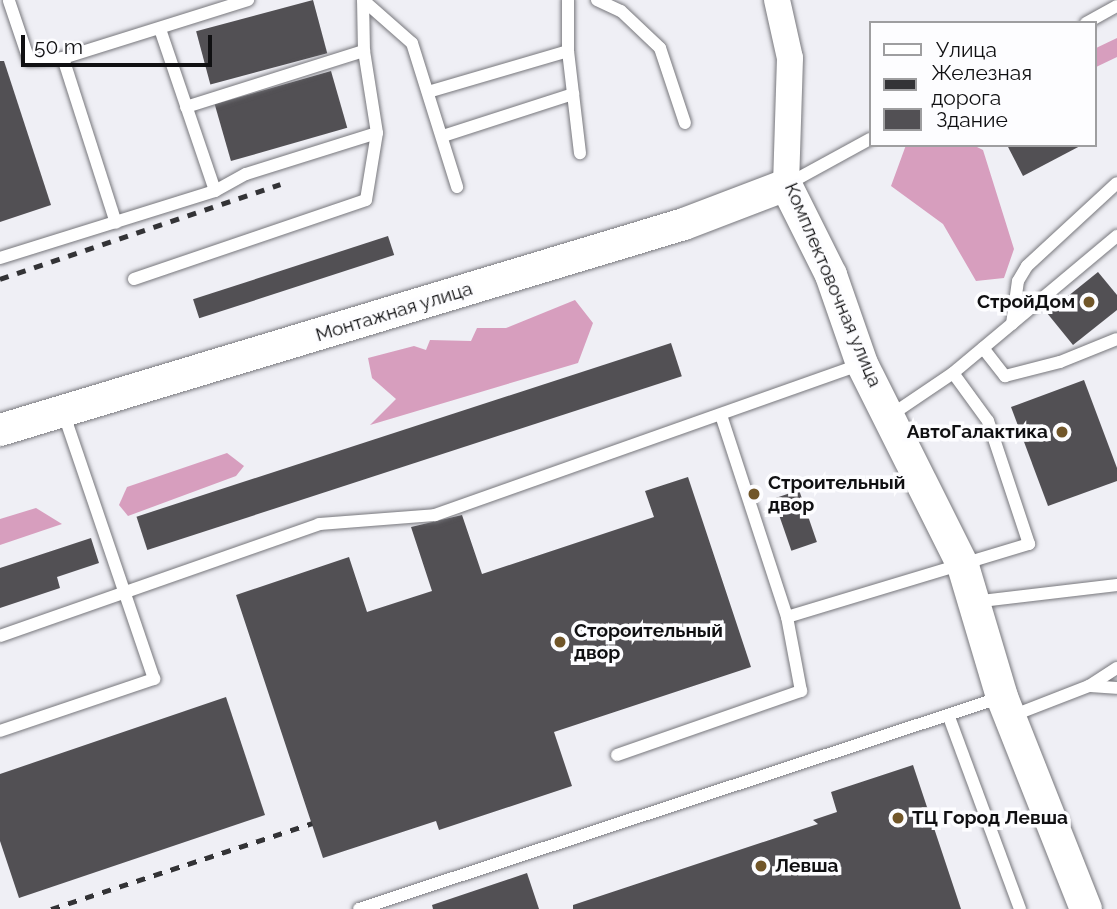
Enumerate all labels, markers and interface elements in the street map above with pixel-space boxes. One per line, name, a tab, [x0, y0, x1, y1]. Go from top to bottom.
scale bar	[24, 21, 215, 65]
legend	[869, 21, 1096, 147]
text: 50 m	[34, 34, 83, 59]
text: Улица	[936, 37, 997, 62]
text: Железная дорога	[931, 60, 1032, 110]
text: Здание	[936, 107, 1008, 132]
street label: Комплектовочная улица	[779, 179, 887, 391]
street label: Монтажная улица	[313, 277, 475, 347]
place label: СтройДом	[977, 291, 1075, 313]
marker: СтройДом	[1081, 294, 1097, 310]
place label: АвтоГалактика	[907, 421, 1048, 443]
marker: АвтоГалактика	[1054, 424, 1070, 440]
place label: Строительный двор	[768, 472, 905, 516]
marker: Строительный двор	[746, 486, 762, 502]
place label: Стороительный двор	[574, 620, 723, 664]
marker: Стороительный двор	[552, 634, 568, 650]
place label: ТЦ Город Левша	[912, 807, 1068, 829]
marker: ТЦ Город Левша	[890, 810, 906, 826]
place label: Левша	[775, 855, 838, 877]
marker: Левша	[753, 858, 769, 874]

